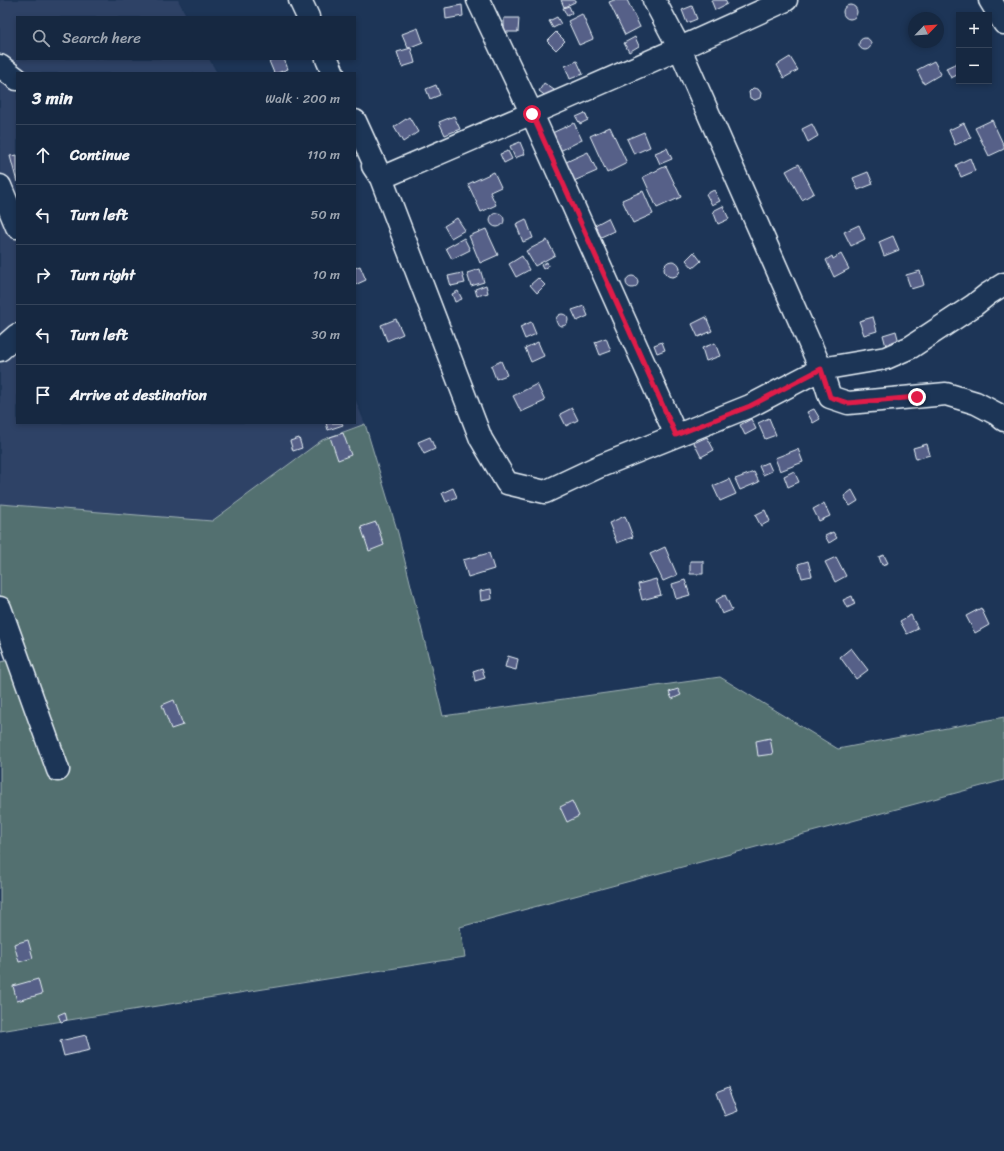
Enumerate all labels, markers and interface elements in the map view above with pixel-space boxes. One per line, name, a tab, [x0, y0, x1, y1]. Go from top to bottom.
north arrow	[908, 12, 944, 48]
map controls	[956, 12, 992, 84]
button: +	[956, 12, 992, 48]
search box	[16, 16, 356, 60]
text: Search here	[62, 25, 141, 51]
icon: search	[30, 27, 52, 49]
button: −	[956, 48, 992, 84]
text: 3 min	[32, 83, 73, 113]
text: Walk · 200 m	[265, 87, 340, 110]
route start	[523, 105, 541, 123]
text: Continue	[70, 142, 130, 168]
text: 110 m	[307, 143, 340, 166]
icon: ahead	[32, 144, 54, 166]
text: Turn left	[70, 202, 128, 228]
text: 50 m	[310, 203, 340, 226]
icon: left	[32, 204, 54, 226]
text: Turn right	[70, 262, 135, 288]
text: 10 m	[313, 263, 340, 286]
icon: right	[32, 264, 54, 286]
text: Turn left	[70, 322, 128, 348]
text: 30 m	[311, 323, 340, 346]
icon: left	[32, 324, 54, 346]
text: Arrive at destination	[70, 382, 207, 408]
icon: arrive	[32, 384, 54, 406]
route end	[908, 388, 926, 406]

